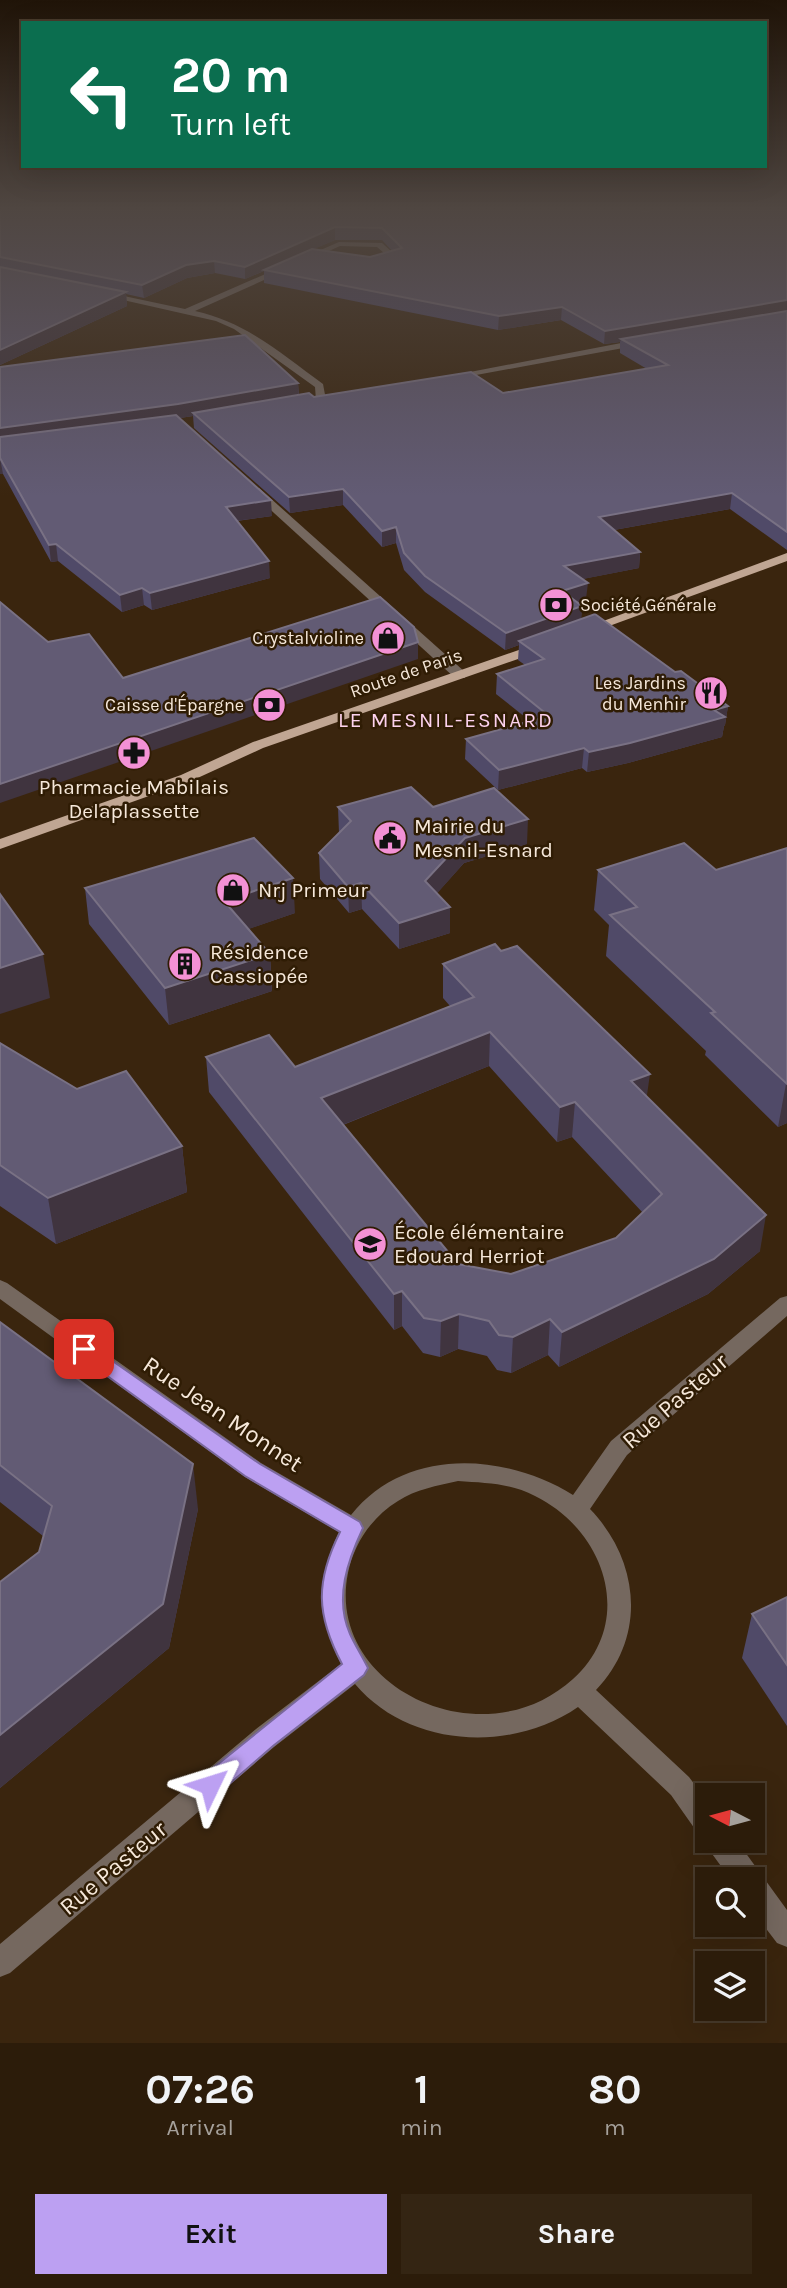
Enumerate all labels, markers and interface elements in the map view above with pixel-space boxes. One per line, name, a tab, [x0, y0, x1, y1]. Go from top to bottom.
text: 20 m	[171, 47, 291, 104]
icon: left	[56, 49, 147, 140]
text: Turn left	[171, 106, 291, 143]
bank icon: Société Générale	[537, 586, 575, 624]
place label: Société Générale	[580, 594, 717, 616]
shop icon: Crystalvioline	[369, 619, 407, 657]
place label: Crystalvioline	[252, 627, 364, 649]
street label: Route de Paris	[347, 643, 465, 703]
place label: Les Jardins du Menhir	[595, 672, 686, 715]
restaurant icon: Les Jardins du Menhir	[692, 674, 730, 712]
bank icon: Caisse d'Épargne	[250, 686, 288, 724]
place label: Caisse d'Épargne	[105, 693, 244, 716]
district label: LE MESNIL-ESNARD	[338, 708, 554, 732]
pharmacy icon: Pharmacie Mabilais Delaplassette	[115, 734, 153, 772]
place label: Pharmacie Mabilais Delaplassette	[39, 775, 229, 823]
place label: Mairie du Mesnil-Esnard	[414, 814, 553, 862]
public building icon: Mairie du Mesnil-Esnard	[371, 819, 409, 857]
shop icon: Nrj Primeur	[214, 871, 252, 909]
place label: Nrj Primeur	[258, 878, 368, 902]
place label: Résidence Cassiopée	[210, 940, 308, 988]
building icon: Résidence Cassiopée	[166, 945, 204, 983]
place label: École élémentaire Edouard Herriot	[394, 1220, 564, 1268]
school or university icon: École élémentaire Edouard Herriot	[351, 1225, 389, 1263]
pin	[54, 1319, 114, 1379]
icon: arrive	[65, 1330, 103, 1368]
street label: Rue Pasteur	[616, 1347, 734, 1455]
street label: Rue Jean Monnet	[138, 1350, 308, 1478]
position arrow	[173, 1748, 247, 1822]
north arrow	[695, 1783, 765, 1853]
map controls	[695, 1783, 765, 2021]
street label: Rue Pasteur	[54, 1815, 172, 1921]
button: search	[695, 1867, 765, 1937]
button: layers	[695, 1951, 765, 2021]
text: 07:26	[145, 2064, 255, 2114]
text: 1	[414, 2064, 429, 2114]
text: 80	[588, 2064, 642, 2114]
text: Arrival	[166, 2114, 234, 2141]
text: min	[400, 2114, 443, 2141]
text: m	[604, 2114, 626, 2141]
button: Exit	[35, 2194, 387, 2274]
button: Share	[401, 2194, 752, 2274]

